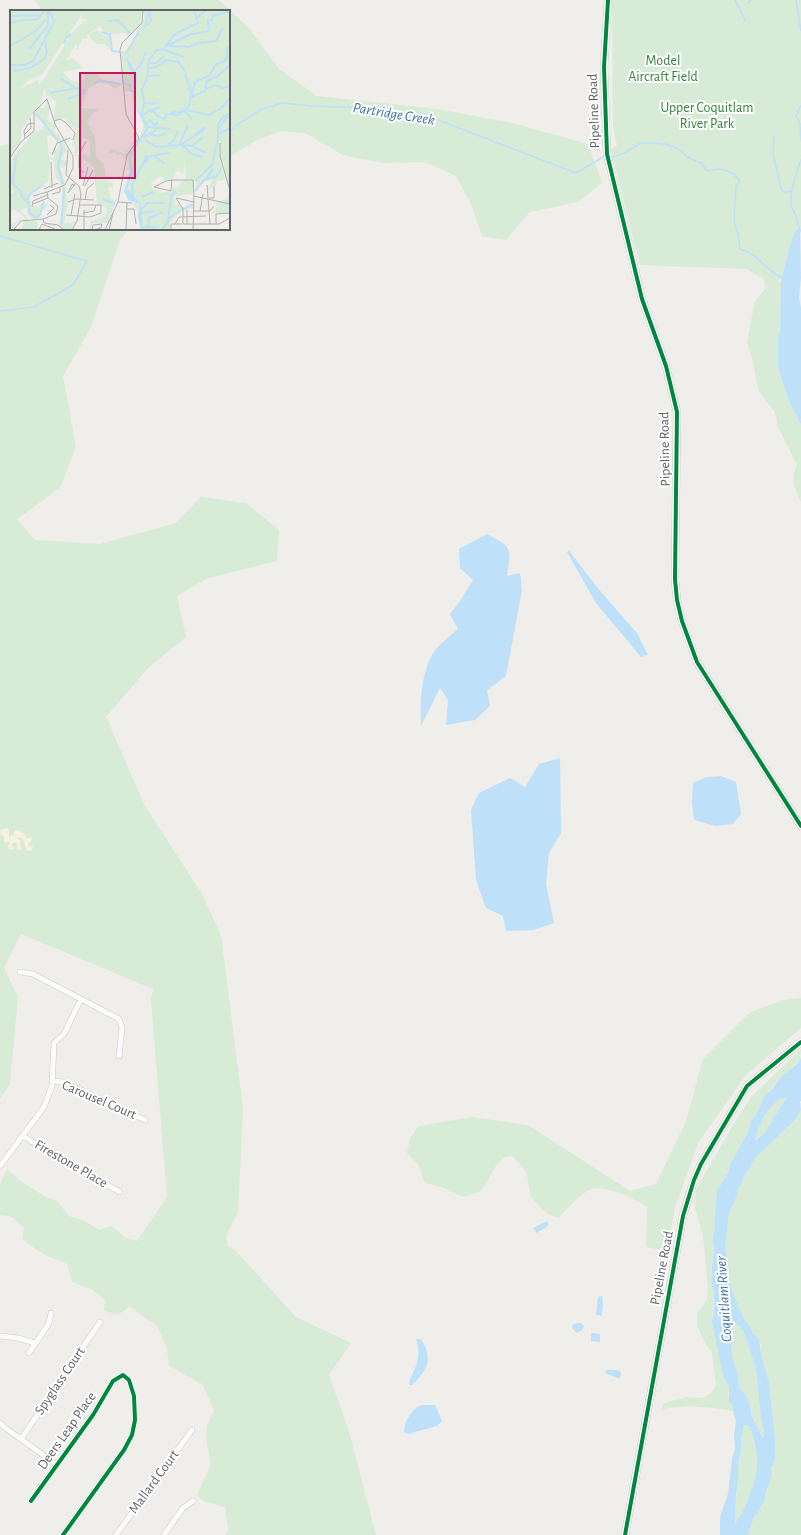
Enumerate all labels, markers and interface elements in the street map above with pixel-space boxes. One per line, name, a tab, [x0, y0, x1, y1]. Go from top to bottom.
inset map	[10, 10, 230, 230]
park label: Model Aircraft Field	[628, 54, 698, 84]
street label: Pipeline Road	[586, 73, 602, 149]
water label: Partridge Creek	[352, 100, 436, 128]
park label: Upper Coquitlam River Park	[660, 101, 754, 131]
street label: Pipeline Road	[657, 411, 673, 487]
street label: Carousel Court	[60, 1078, 139, 1122]
street label: Firestone Place	[32, 1138, 110, 1190]
street label: Pipeline Road	[648, 1230, 676, 1306]
water label: Coquitlam River	[713, 1254, 734, 1342]
street label: Spyglass Court	[32, 1344, 88, 1417]
street label: Deers Leap Place	[35, 1390, 99, 1472]
street label: Mallard Court	[126, 1447, 182, 1516]

